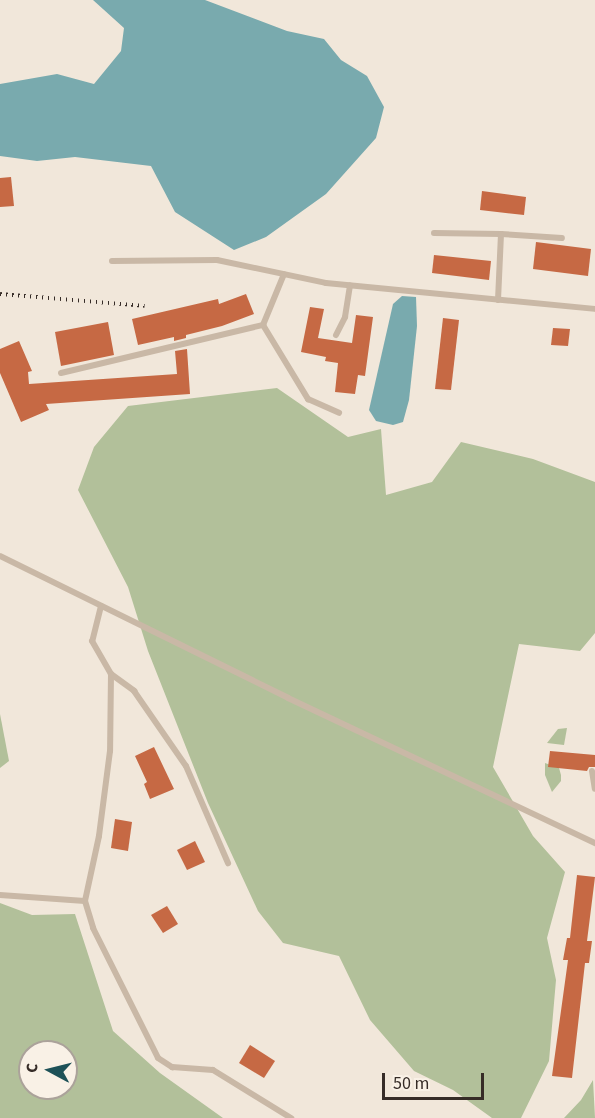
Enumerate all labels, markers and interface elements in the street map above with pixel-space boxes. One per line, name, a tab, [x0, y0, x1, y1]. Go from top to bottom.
north arrow	[18, 1040, 78, 1100]
scale bar	[385, 1061, 487, 1099]
text: С	[21, 1062, 44, 1074]
text: 50 m	[393, 1071, 429, 1096]

